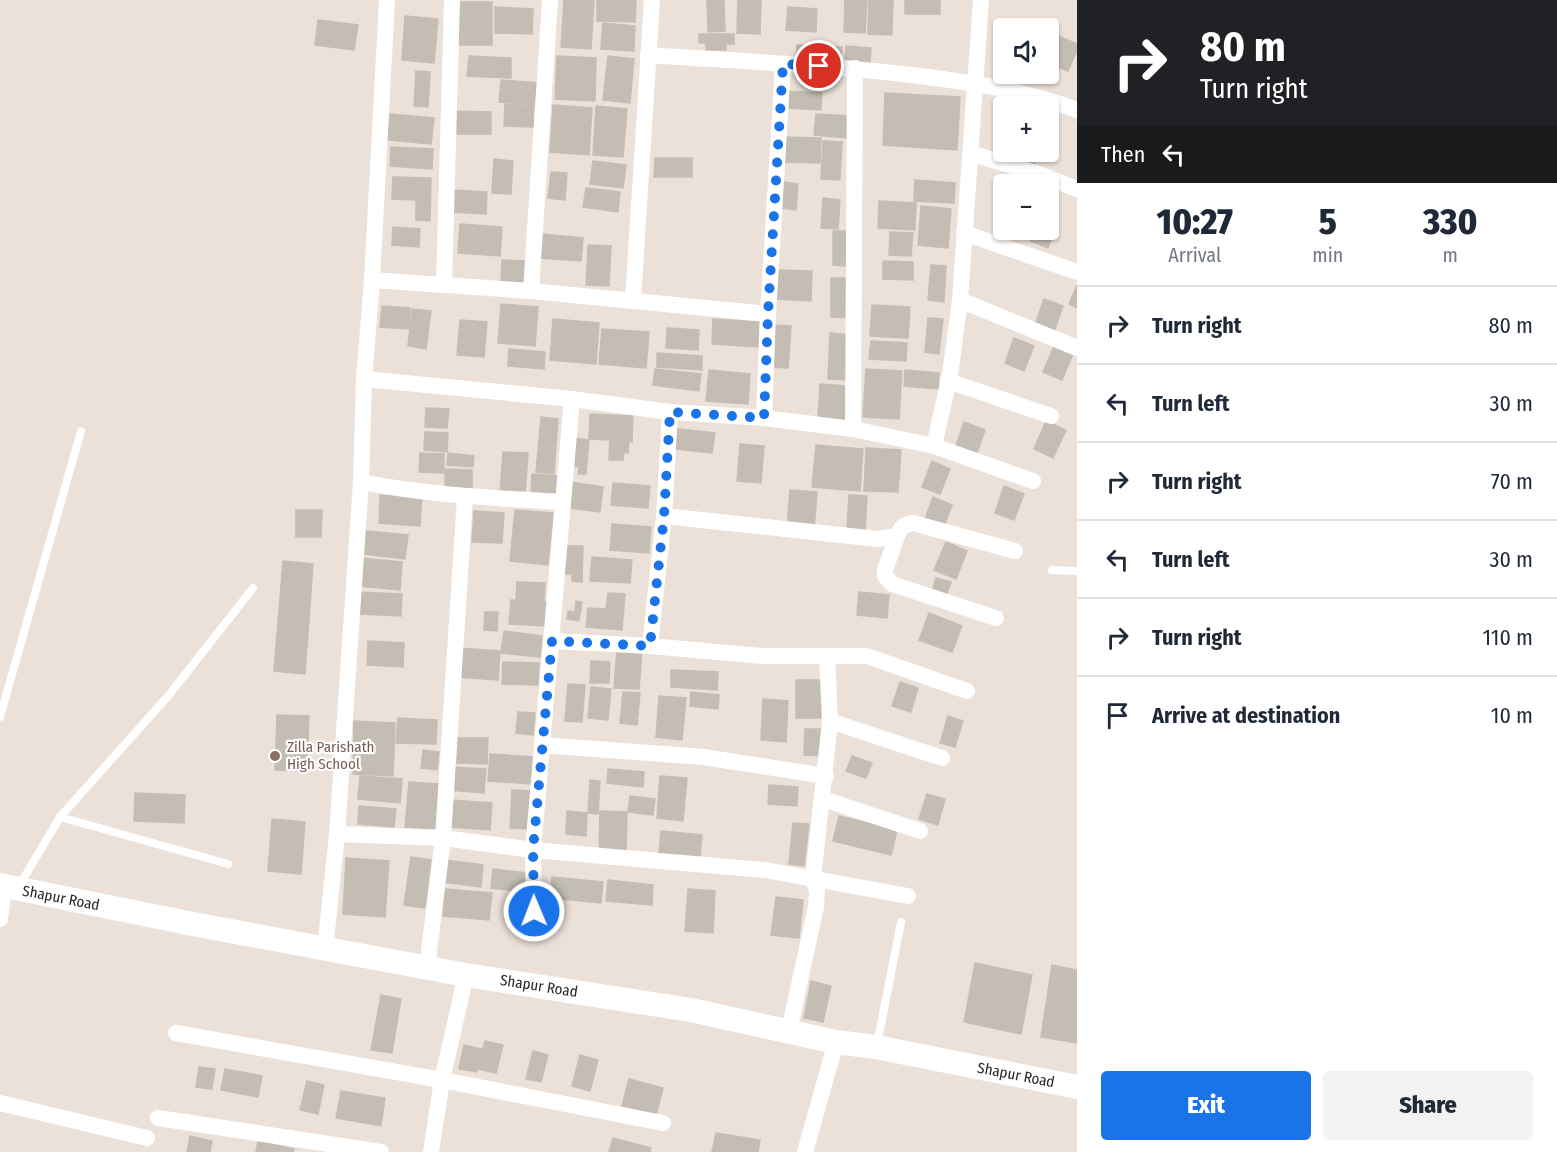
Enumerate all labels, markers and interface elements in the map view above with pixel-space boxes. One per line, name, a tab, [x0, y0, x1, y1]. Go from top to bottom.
map controls	[993, 18, 1059, 240]
button: sound	[993, 18, 1059, 84]
text: 80 m	[1200, 22, 1286, 72]
icon: right	[1101, 24, 1179, 102]
pin	[793, 40, 844, 91]
icon: arrive	[802, 49, 835, 82]
text: Turn right	[1200, 73, 1308, 105]
button: +	[993, 96, 1059, 162]
icon: left	[1157, 138, 1190, 171]
text: Then	[1101, 141, 1145, 168]
button: −	[993, 174, 1059, 240]
text: 10:27	[1157, 200, 1233, 244]
text: 5	[1319, 200, 1337, 244]
text: 330	[1423, 200, 1477, 244]
text: Arrival	[1168, 243, 1221, 267]
text: min	[1312, 243, 1343, 267]
text: m	[1442, 243, 1458, 267]
icon: right	[1101, 309, 1134, 342]
text: Turn right	[1152, 312, 1241, 339]
text: 80 m	[1488, 312, 1533, 339]
icon: left	[1101, 387, 1134, 420]
text: Turn left	[1152, 390, 1230, 417]
text: 30 m	[1490, 390, 1533, 417]
icon: right	[1101, 465, 1134, 498]
text: Turn right	[1152, 468, 1241, 495]
text: 70 m	[1491, 468, 1533, 495]
icon: left	[1101, 543, 1134, 576]
text: Turn left	[1152, 546, 1230, 573]
text: 30 m	[1490, 546, 1533, 573]
icon: right	[1101, 621, 1134, 654]
text: Turn right	[1152, 624, 1241, 651]
text: 110 m	[1483, 624, 1533, 651]
icon: arrive	[1101, 699, 1134, 732]
text: Arrive at destination	[1152, 702, 1340, 729]
text: 10 m	[1491, 702, 1533, 729]
place label: Zilla Parishath High School	[287, 738, 374, 773]
marker: Zilla Parishath High School	[268, 749, 282, 763]
position arrow	[502, 879, 566, 943]
street label: Shapur Road	[21, 882, 101, 914]
street label: Shapur Road	[499, 971, 579, 1001]
street label: Shapur Road	[976, 1059, 1056, 1091]
button: Exit	[1101, 1071, 1311, 1140]
button: Share	[1323, 1071, 1533, 1140]

